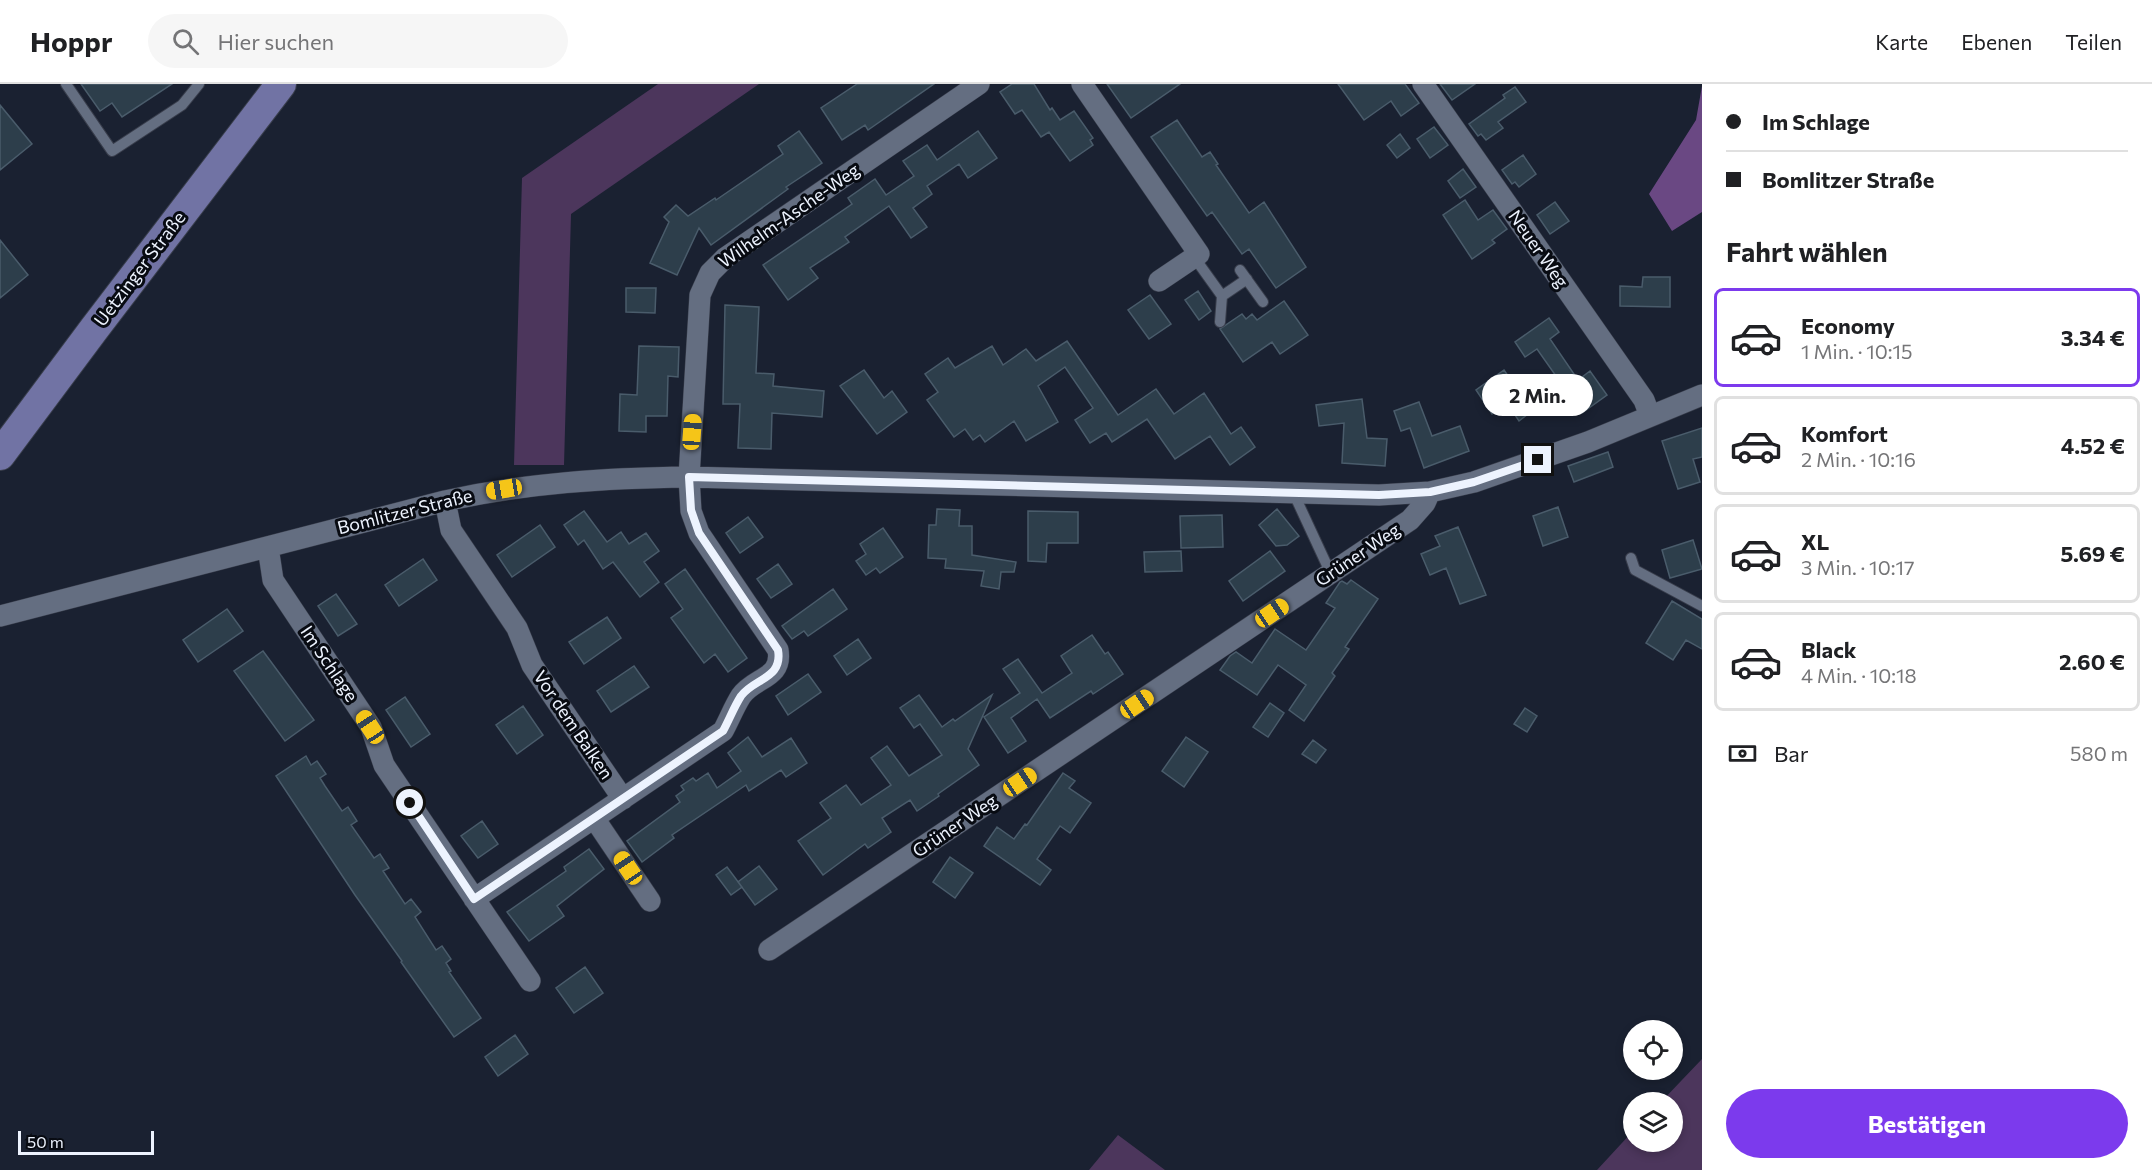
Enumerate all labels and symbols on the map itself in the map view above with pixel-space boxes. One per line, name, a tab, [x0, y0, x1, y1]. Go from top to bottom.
street label: Wilhelm-Asche-Weg	[714, 158, 863, 272]
street label: Neuer Weg	[1504, 205, 1574, 292]
street label: Uetzinger Straße	[89, 207, 190, 330]
callout: 2 Min.	[1482, 373, 1594, 415]
car	[682, 413, 702, 451]
route end	[1524, 446, 1551, 473]
car	[485, 477, 523, 501]
street label: Bomlitzer Straße	[335, 484, 475, 538]
street label: Grüner Weg	[1311, 518, 1404, 590]
car	[1252, 595, 1292, 631]
street label: Im Schlage	[296, 621, 363, 706]
street label: Vor dem Balken	[529, 666, 618, 783]
car	[1117, 686, 1157, 722]
car	[353, 707, 387, 747]
car	[1000, 764, 1040, 800]
route start	[396, 789, 423, 816]
street label: Grüner Weg	[908, 789, 1001, 861]
car	[610, 848, 646, 888]
scale bar	[18, 1128, 154, 1156]

